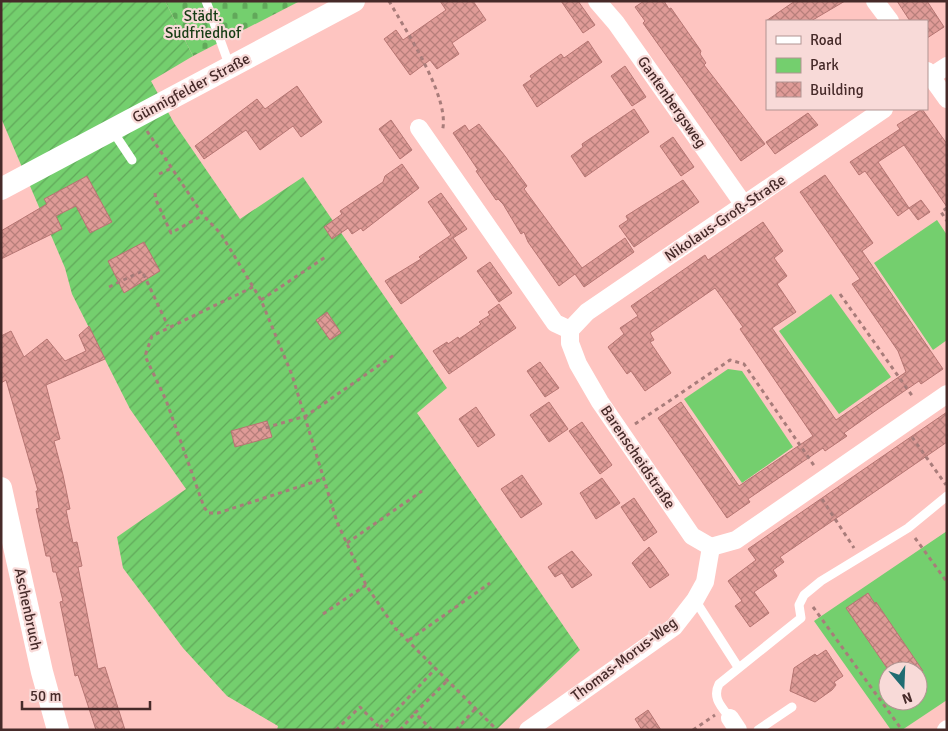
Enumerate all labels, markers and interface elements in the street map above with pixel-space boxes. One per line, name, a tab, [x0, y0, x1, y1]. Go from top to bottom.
park label: Städt. Südfriedhof	[165, 7, 242, 42]
legend	[766, 20, 928, 110]
text: Road	[810, 31, 842, 49]
street label: Günnigfelder Straße	[129, 49, 253, 127]
street label: Gantenbergsweg	[634, 53, 710, 151]
text: Park	[810, 56, 839, 74]
text: Building	[810, 81, 864, 99]
street label: Nikolaus-Groß-Straße	[661, 171, 789, 265]
street label: Barenscheidstraße	[597, 402, 679, 512]
street label: Aschenbruch	[11, 566, 45, 652]
street label: Thomas-Morus-Weg	[568, 613, 680, 705]
north arrow	[878, 661, 928, 711]
scale bar	[22, 678, 150, 710]
text: 50 m	[30, 687, 61, 705]
text: N	[900, 688, 914, 707]

